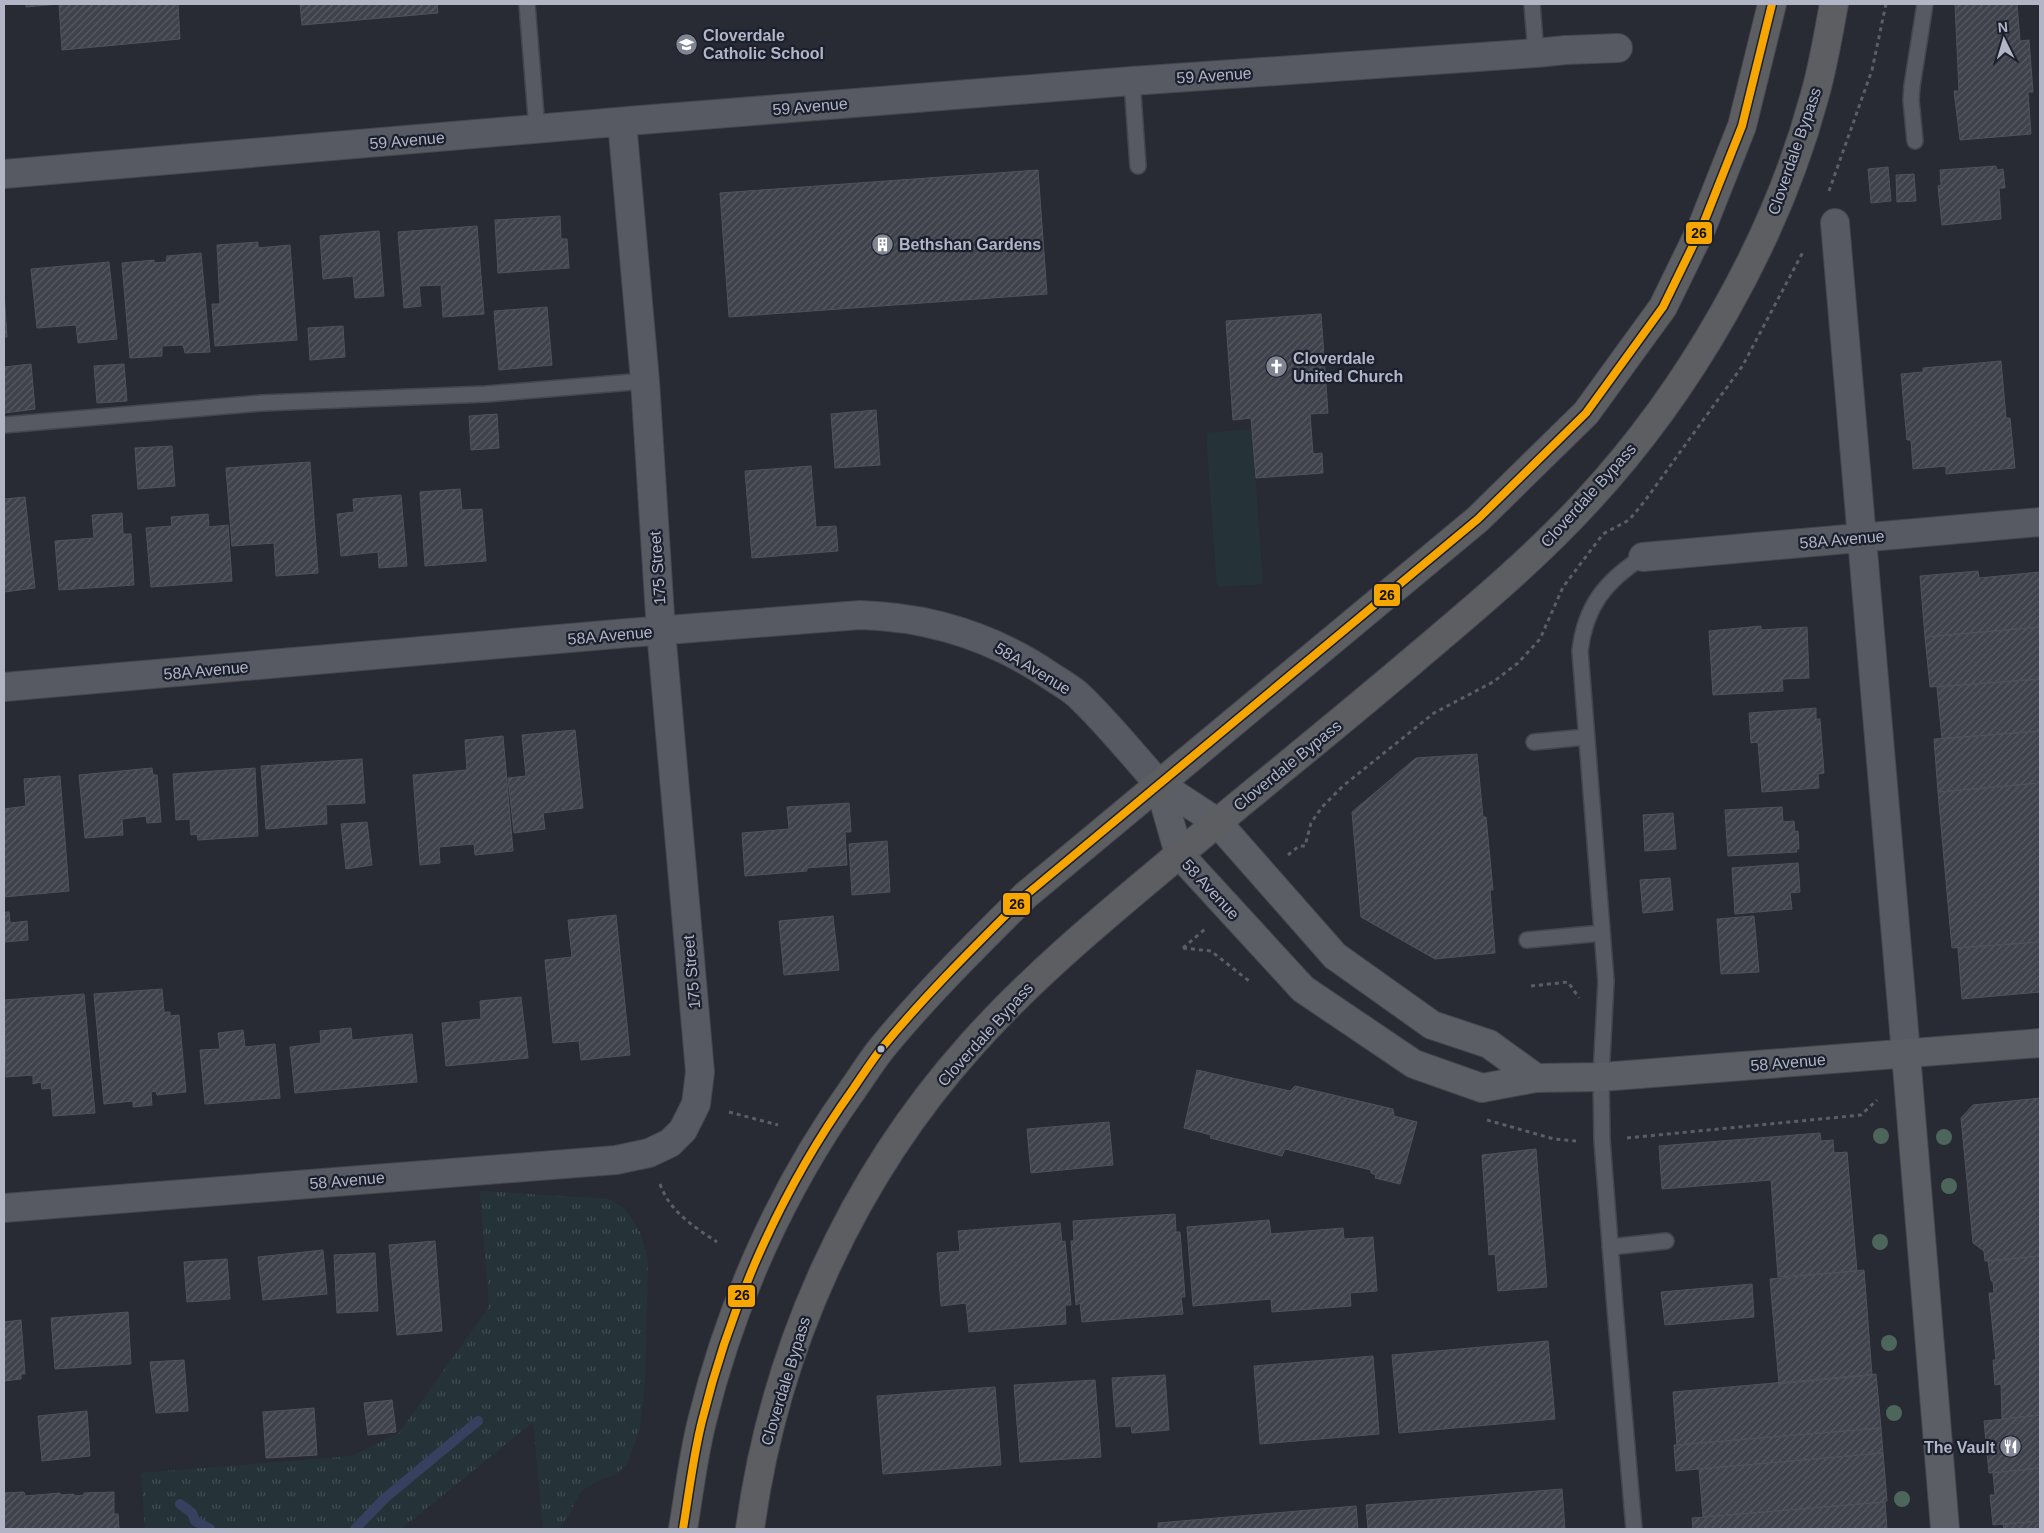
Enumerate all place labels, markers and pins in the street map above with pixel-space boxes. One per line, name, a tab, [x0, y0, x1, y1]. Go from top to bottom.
place label: Cloverdale Catholic School	[703, 27, 824, 62]
school or university icon: Cloverdale Catholic School	[675, 32, 699, 56]
building icon: Bethshan Gardens	[871, 232, 895, 256]
place label: Bethshan Gardens	[899, 236, 1041, 253]
place label: Cloverdale United Church	[1293, 350, 1403, 385]
church icon: Cloverdale United Church	[1265, 355, 1289, 379]
unlabelled marker	[876, 1044, 886, 1054]
restaurant icon: The Vault	[1999, 1435, 2023, 1459]
place label: The Vault	[1924, 1439, 1996, 1456]

